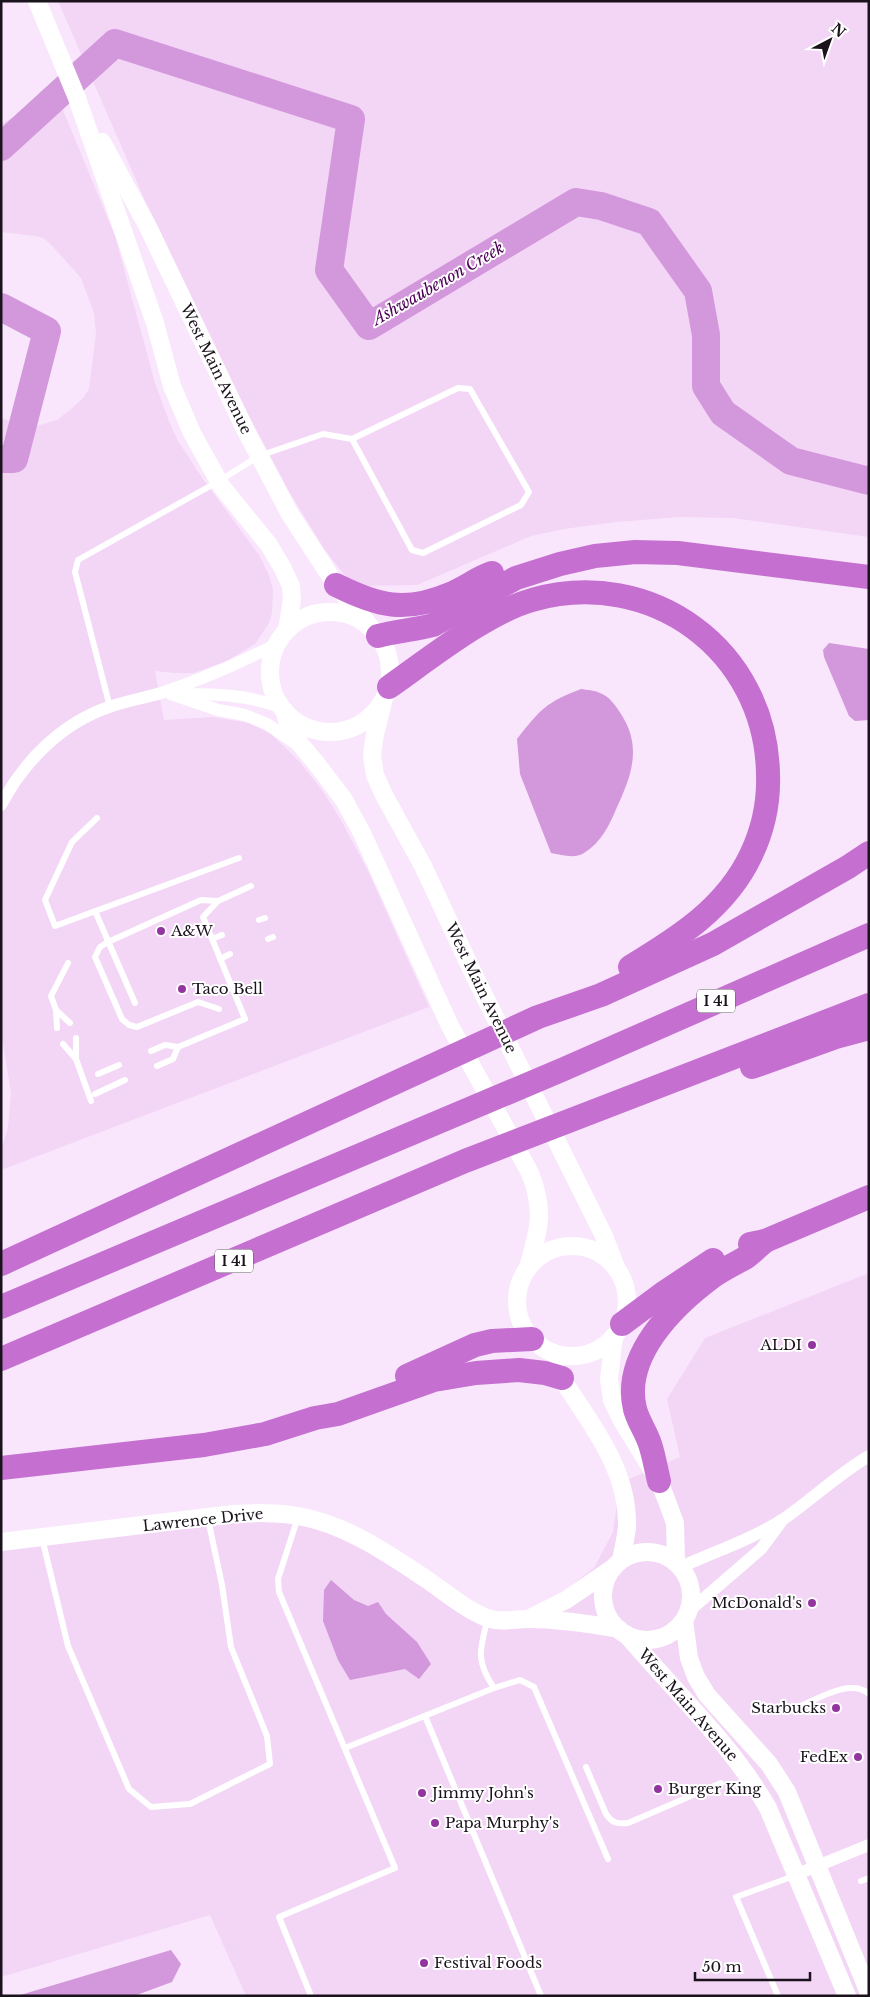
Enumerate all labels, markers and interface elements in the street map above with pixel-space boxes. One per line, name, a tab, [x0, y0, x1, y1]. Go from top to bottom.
north arrow	[805, 15, 855, 65]
text: N	[828, 19, 849, 41]
water label: Ashwaubenon Creek	[367, 237, 507, 330]
street label: West Main Avenue	[176, 300, 256, 437]
street label: West Main Avenue	[441, 919, 521, 1056]
place label: A&W	[170, 921, 213, 940]
marker: A&W	[155, 925, 167, 937]
place label: Taco Bell	[192, 979, 263, 998]
marker: Taco Bell	[176, 983, 188, 995]
road number: I 41	[697, 989, 735, 1012]
road number: I 41	[215, 1250, 253, 1272]
place label: ALDI	[759, 1335, 802, 1354]
marker: ALDI	[806, 1339, 818, 1351]
street label: Lawrence Drive	[142, 1504, 264, 1535]
place label: McDonald's	[711, 1593, 802, 1612]
marker: McDonald's	[806, 1597, 818, 1609]
street label: West Main Avenue	[634, 1644, 742, 1765]
place label: Starbucks	[751, 1698, 826, 1717]
marker: Starbucks	[830, 1702, 842, 1714]
place label: FedEx	[800, 1747, 848, 1766]
marker: FedEx	[852, 1751, 864, 1763]
place label: Burger King	[668, 1779, 762, 1798]
place label: Jimmy John's	[430, 1783, 534, 1802]
marker: Burger King	[652, 1783, 664, 1795]
marker: Jimmy John's	[416, 1787, 428, 1799]
place label: Papa Murphy's	[445, 1813, 559, 1832]
marker: Papa Murphy's	[429, 1817, 441, 1829]
scale bar	[695, 1950, 810, 1982]
place label: Festival Foods	[434, 1953, 542, 1972]
marker: Festival Foods	[418, 1957, 430, 1969]
text: 50 m	[702, 1957, 742, 1976]

